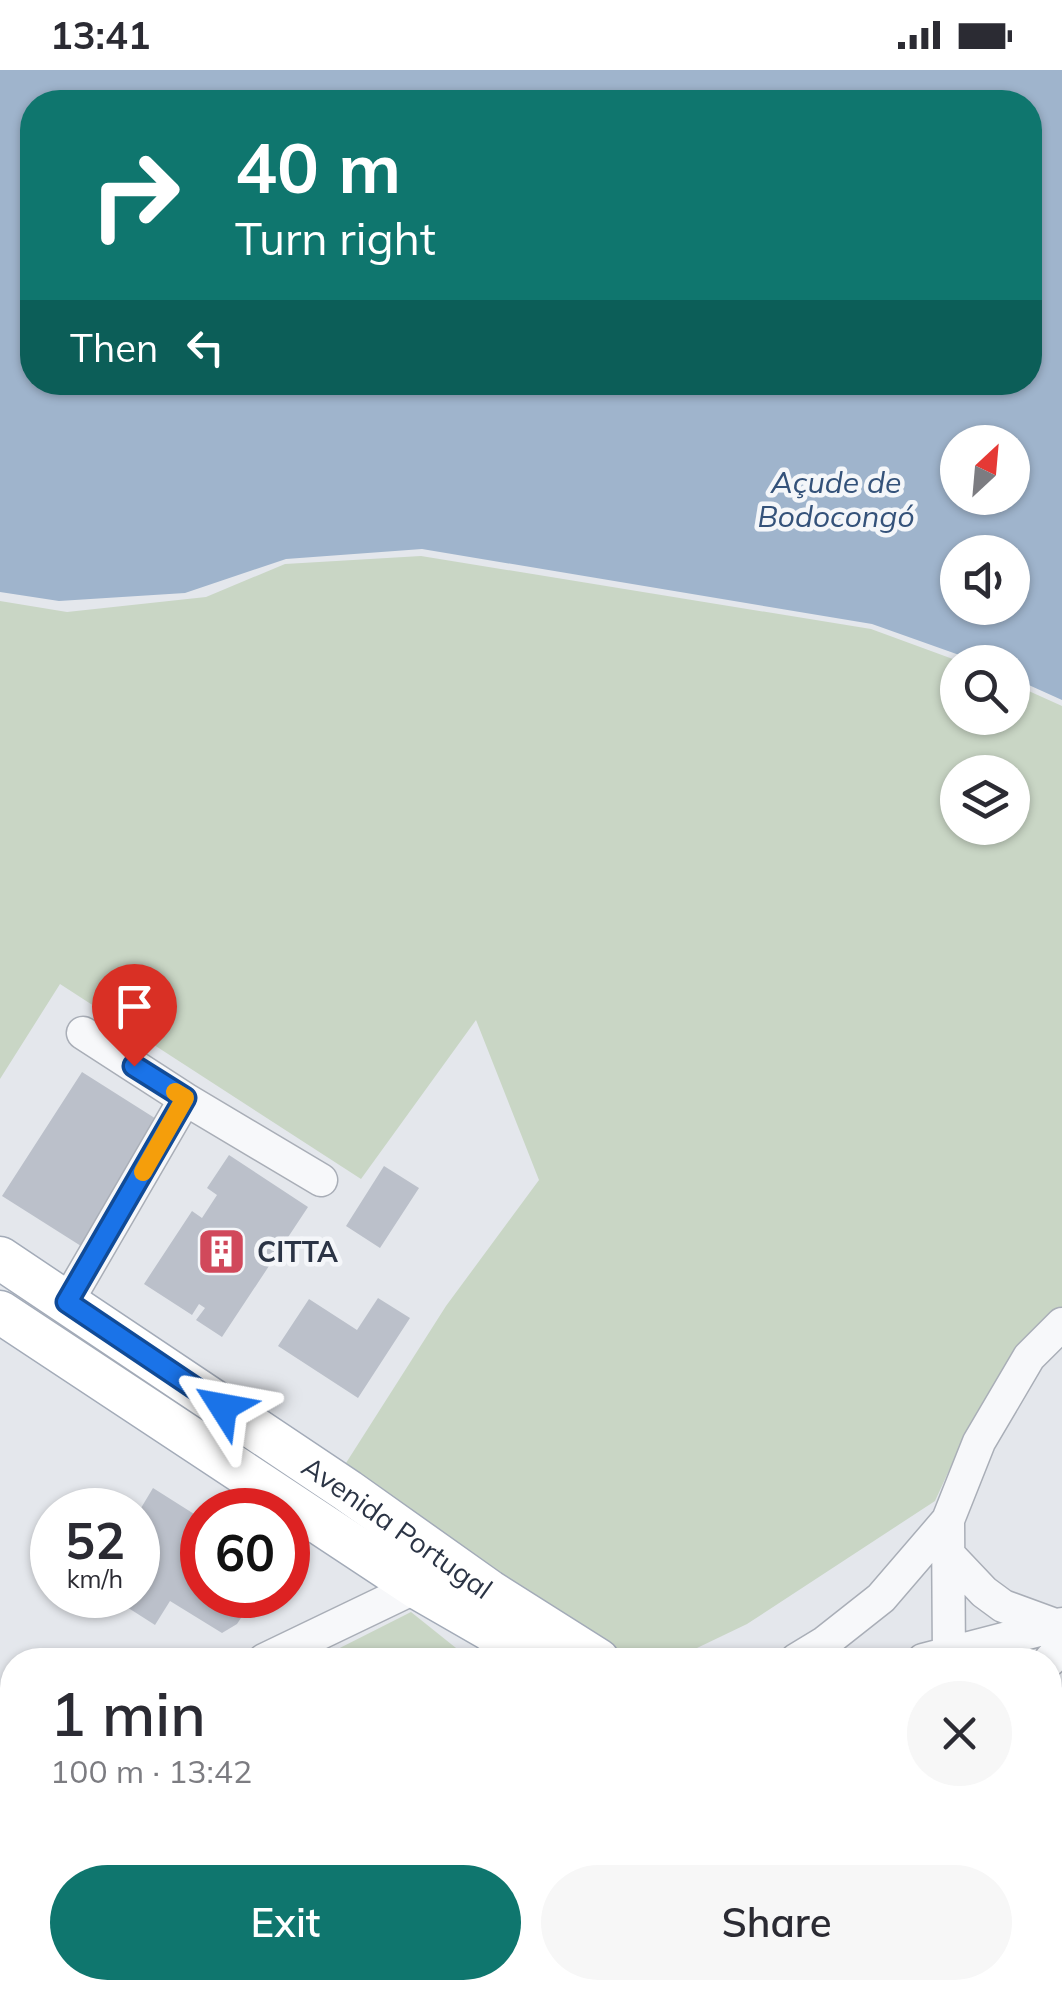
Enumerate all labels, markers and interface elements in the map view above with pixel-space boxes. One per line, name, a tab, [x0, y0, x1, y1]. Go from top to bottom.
text: 13:41	[50, 11, 151, 59]
text: 40 m	[235, 123, 401, 211]
icon: right	[70, 130, 200, 260]
text: Turn right	[235, 210, 436, 266]
icon: left	[178, 320, 233, 375]
text: Then	[70, 324, 158, 372]
north arrow	[940, 425, 1030, 515]
map controls	[940, 425, 1030, 845]
water label: Açude de Bodocongó	[757, 463, 915, 535]
button: sound	[940, 535, 1030, 625]
button: search	[940, 645, 1030, 735]
button: layers	[940, 755, 1030, 845]
pin	[92, 964, 177, 1067]
icon: arrive	[107, 979, 162, 1034]
building icon: CITTA	[196, 1225, 248, 1277]
place label: CITTA	[257, 1234, 338, 1269]
position arrow	[171, 1355, 275, 1459]
street label: Avenida Portugal	[296, 1448, 500, 1606]
speed limit sign: 60	[180, 1488, 310, 1618]
text: 52	[65, 1509, 125, 1572]
text: km/h	[67, 1563, 123, 1594]
text: 1 min	[50, 1676, 206, 1751]
button: close	[907, 1681, 1012, 1786]
text: 100 m · 13:42	[50, 1751, 252, 1791]
button: Exit	[50, 1865, 521, 1980]
button: Share	[541, 1865, 1012, 1980]

